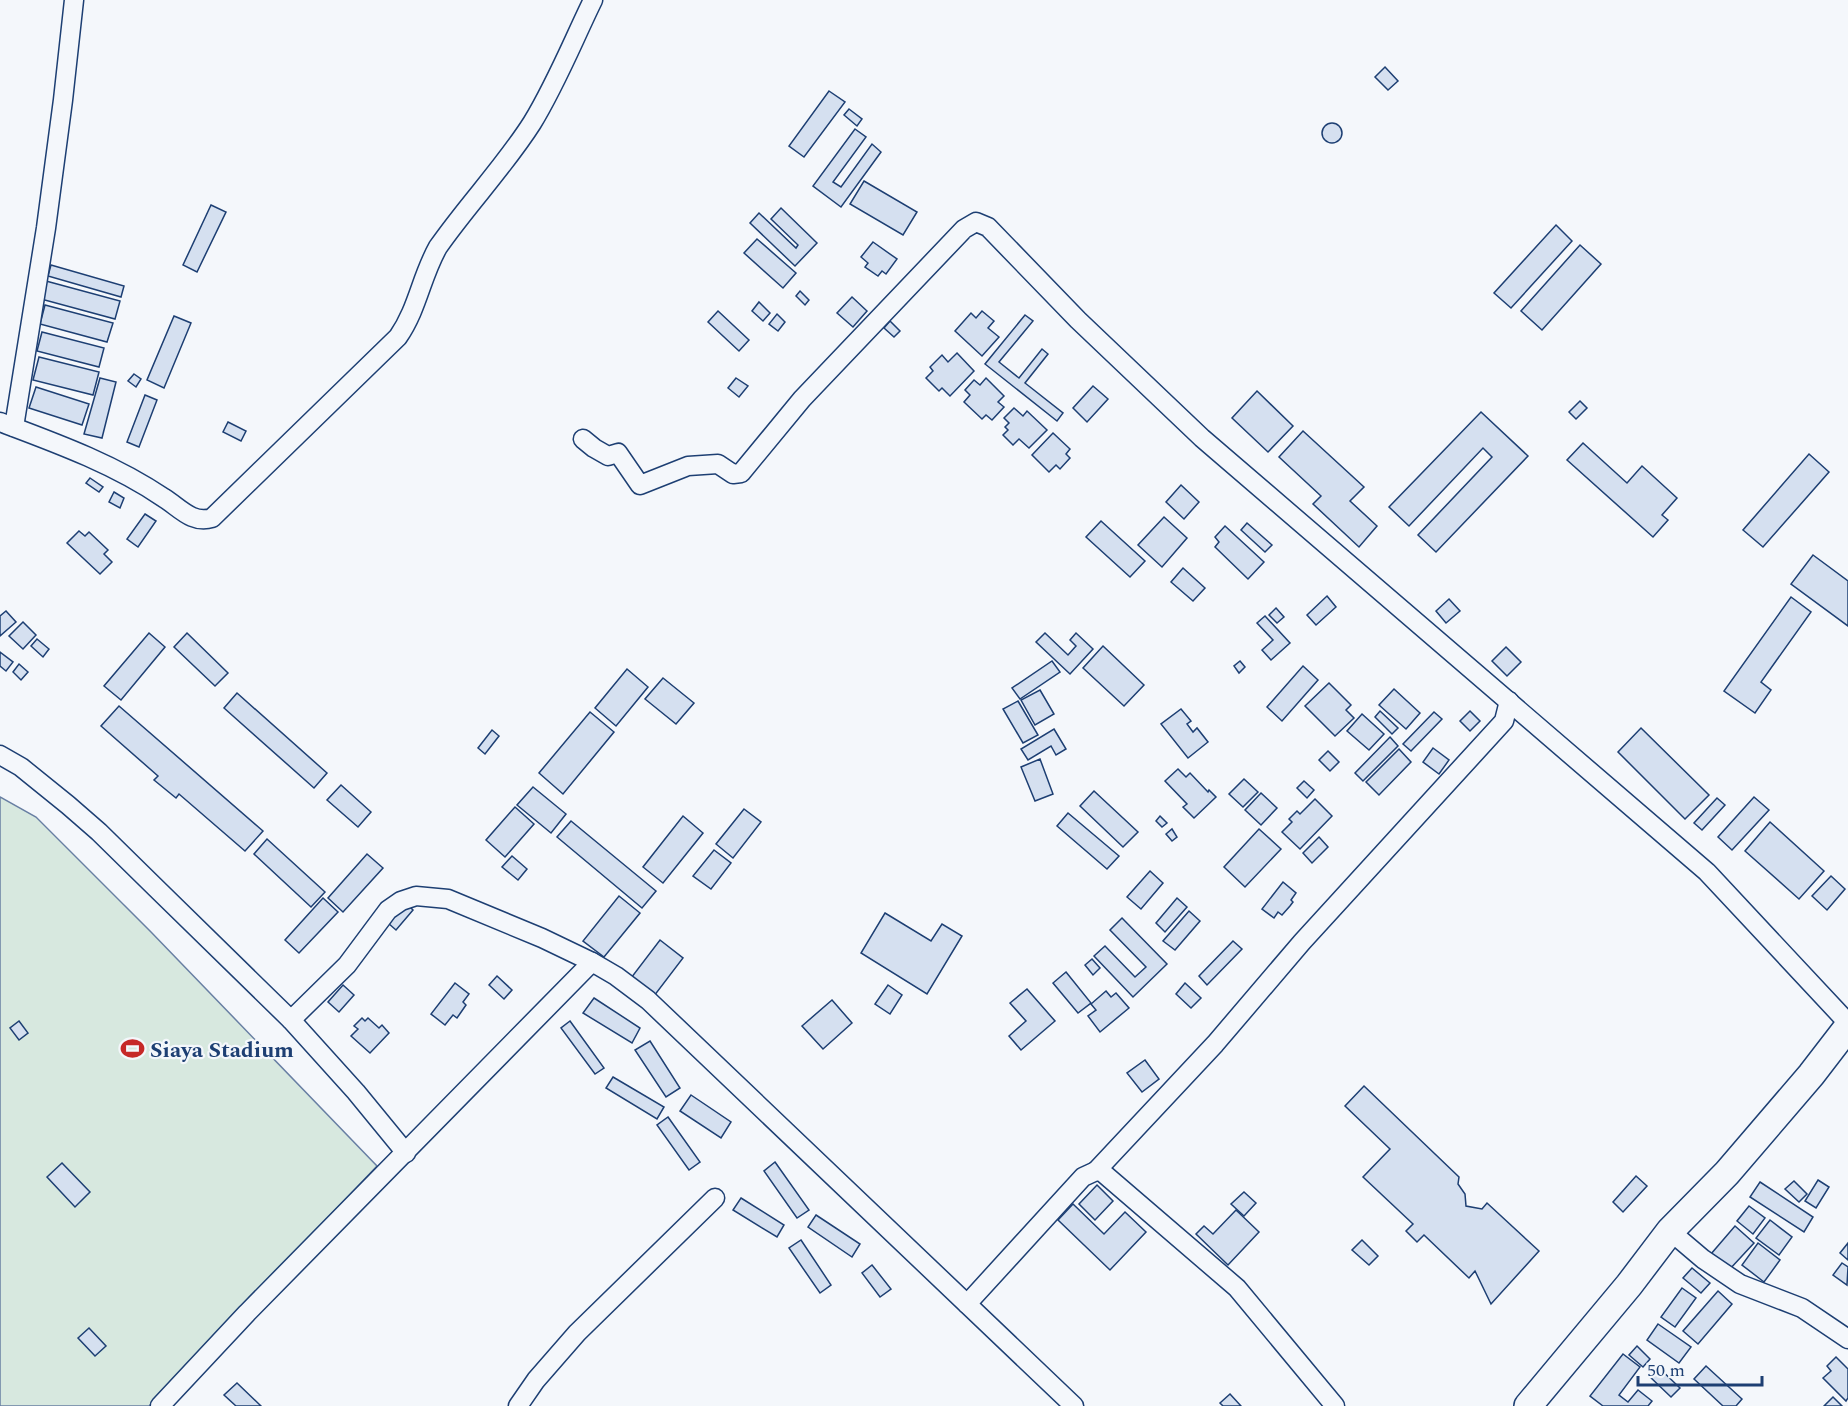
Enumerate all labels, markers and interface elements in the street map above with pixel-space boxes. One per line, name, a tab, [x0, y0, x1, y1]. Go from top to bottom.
place label: Siaya Stadium	[150, 1034, 294, 1067]
sports icon: Siaya Stadium	[119, 1036, 145, 1062]
scale bar	[1638, 1349, 1762, 1387]
text: 50 m	[1647, 1357, 1685, 1384]

